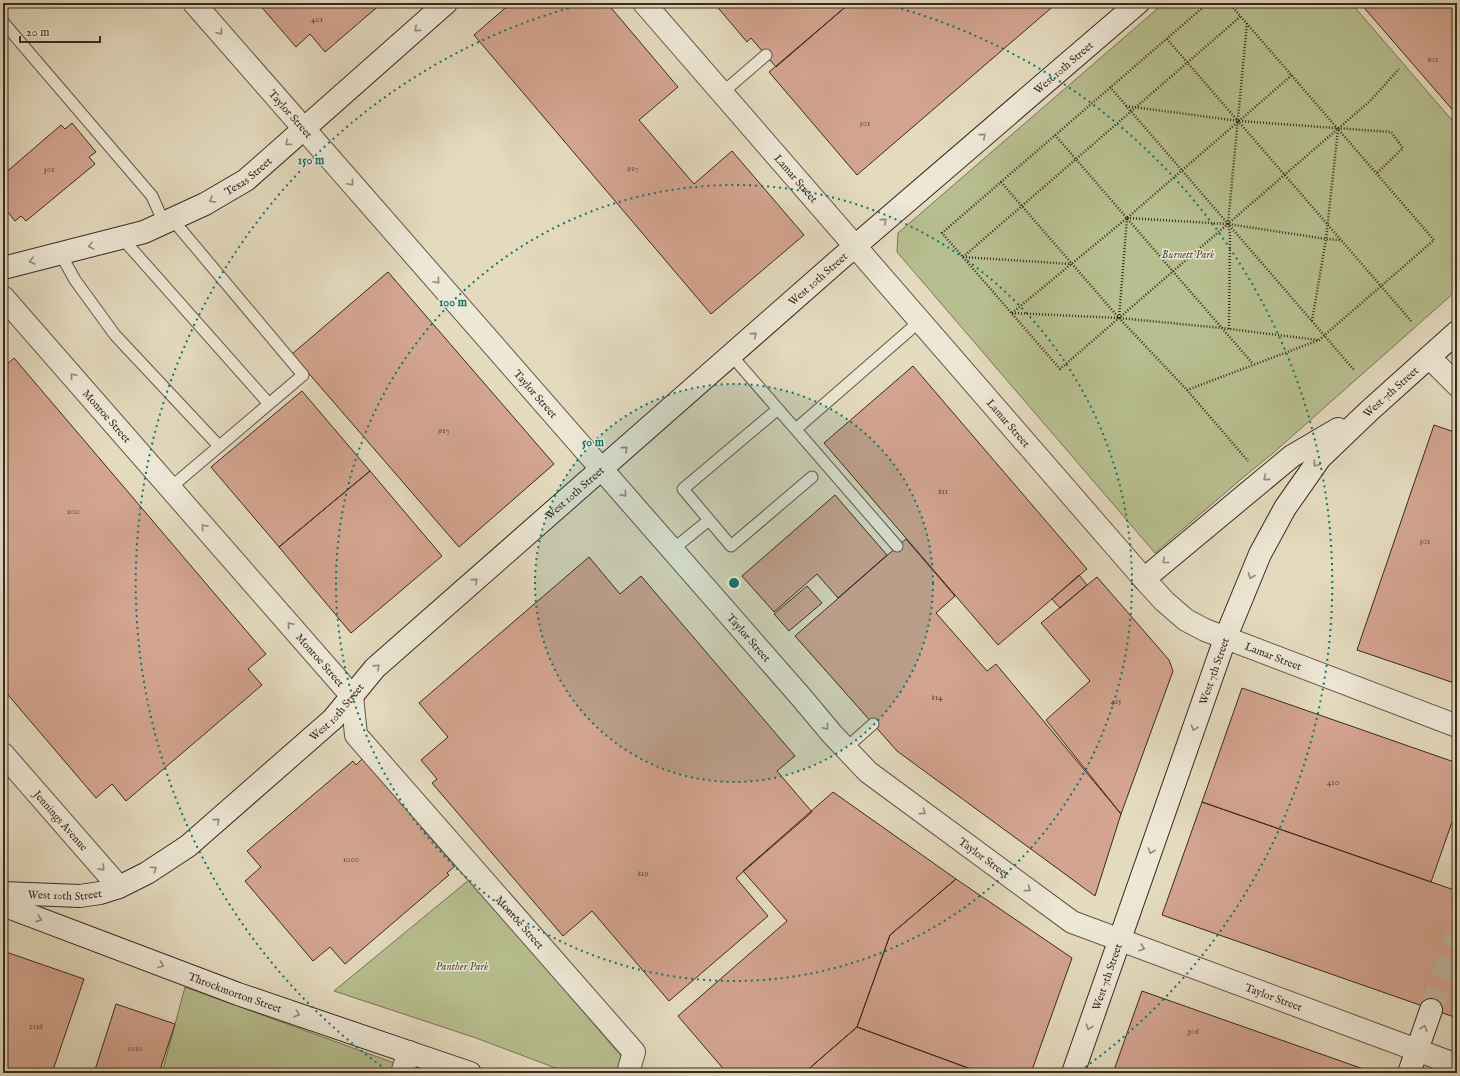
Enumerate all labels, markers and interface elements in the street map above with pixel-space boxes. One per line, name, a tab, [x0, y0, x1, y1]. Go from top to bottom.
house number: 401	[311, 14, 323, 25]
scale bar	[20, 18, 100, 44]
one-way arrow	[414, 24, 422, 31]
text: 20 m	[26, 25, 49, 40]
one-way arrow	[215, 28, 222, 35]
street label: West 10th Street	[1031, 38, 1097, 97]
house number: 801	[1427, 54, 1439, 65]
street label: Taylor Street	[265, 87, 315, 142]
house number: 501	[860, 118, 870, 129]
one-way arrow	[979, 134, 986, 141]
one-way arrow	[285, 138, 293, 145]
street label: Lamar Street	[770, 152, 820, 206]
text: 150 m	[298, 153, 325, 168]
street label: Texas Street	[222, 154, 275, 199]
house number: 917	[626, 163, 639, 174]
house number: 301	[43, 164, 55, 175]
one-way arrow	[347, 178, 354, 186]
one-way arrow	[209, 195, 216, 202]
one-way arrow	[880, 218, 887, 225]
one-way arrow	[88, 241, 94, 249]
park label: Burnett Park	[1162, 248, 1215, 262]
street label: West 10th Street	[786, 250, 851, 309]
one-way arrow	[28, 256, 35, 264]
one-way arrow	[432, 276, 439, 283]
text: 100 m	[439, 295, 468, 310]
one-way arrow	[749, 332, 757, 340]
street label: West 7th Street	[1361, 364, 1422, 421]
street label: Taylor Street	[510, 367, 560, 422]
one-way arrow	[70, 373, 77, 381]
street label: Monroe Street	[79, 387, 134, 447]
street label: Lamar Street	[983, 396, 1033, 451]
house number: 917	[437, 425, 450, 436]
text: 50 m	[582, 435, 605, 450]
one-way arrow	[620, 446, 628, 453]
one-way arrow	[1313, 460, 1321, 467]
street label: West 10th Street	[543, 464, 608, 523]
one-way arrow	[1263, 474, 1270, 481]
house number: 811	[938, 486, 948, 497]
one-way arrow	[619, 490, 626, 497]
house number: 200	[66, 506, 80, 517]
one-way arrow	[202, 524, 209, 531]
house number: 501	[1420, 536, 1430, 547]
one-way arrow	[1163, 556, 1170, 563]
one-way arrow	[1247, 572, 1255, 579]
centre of rings	[727, 576, 741, 590]
one-way arrow	[470, 578, 478, 585]
street label: Taylor Street	[723, 611, 773, 665]
one-way arrow	[287, 622, 294, 629]
street label: Monroe Street	[292, 631, 347, 690]
street label: West 7th Street	[1197, 636, 1233, 706]
street label: Lamar Street	[1242, 640, 1303, 674]
one-way arrow	[372, 664, 380, 672]
street label: West 10th Street	[307, 681, 368, 744]
house number: 814	[931, 692, 943, 703]
house number: 415	[1110, 696, 1122, 707]
one-way arrow	[821, 722, 828, 729]
one-way arrow	[1190, 725, 1198, 732]
house number: 410	[1327, 777, 1339, 788]
street label: Jennings Avenue	[29, 786, 90, 854]
one-way arrow	[919, 807, 926, 815]
one-way arrow	[212, 818, 220, 825]
street label: Taylor Street	[955, 835, 1012, 882]
one-way arrow	[1147, 848, 1155, 855]
house number: 1000	[343, 854, 359, 865]
one-way arrow	[98, 863, 105, 870]
one-way arrow	[150, 866, 157, 874]
house number: 819	[638, 868, 648, 879]
one-way arrow	[1023, 884, 1030, 891]
street label: West 10th Street	[28, 887, 103, 904]
street label: Monroe Street	[492, 893, 547, 953]
one-way arrow	[36, 915, 43, 923]
street label: West 7th Street	[1090, 942, 1126, 1012]
one-way arrow	[1139, 943, 1146, 951]
park label: Panther Park	[436, 960, 489, 974]
one-way arrow	[158, 961, 165, 969]
street label: Throckmorton Street	[186, 970, 284, 1016]
street label: Taylor Street	[1243, 981, 1304, 1015]
one-way arrow	[293, 1009, 300, 1018]
house number: 1116	[29, 1021, 43, 1032]
one-way arrow	[1086, 1023, 1094, 1030]
one-way arrow	[1420, 1025, 1428, 1032]
house number: 306	[1187, 1026, 1199, 1037]
house number: 1010	[127, 1043, 143, 1054]

